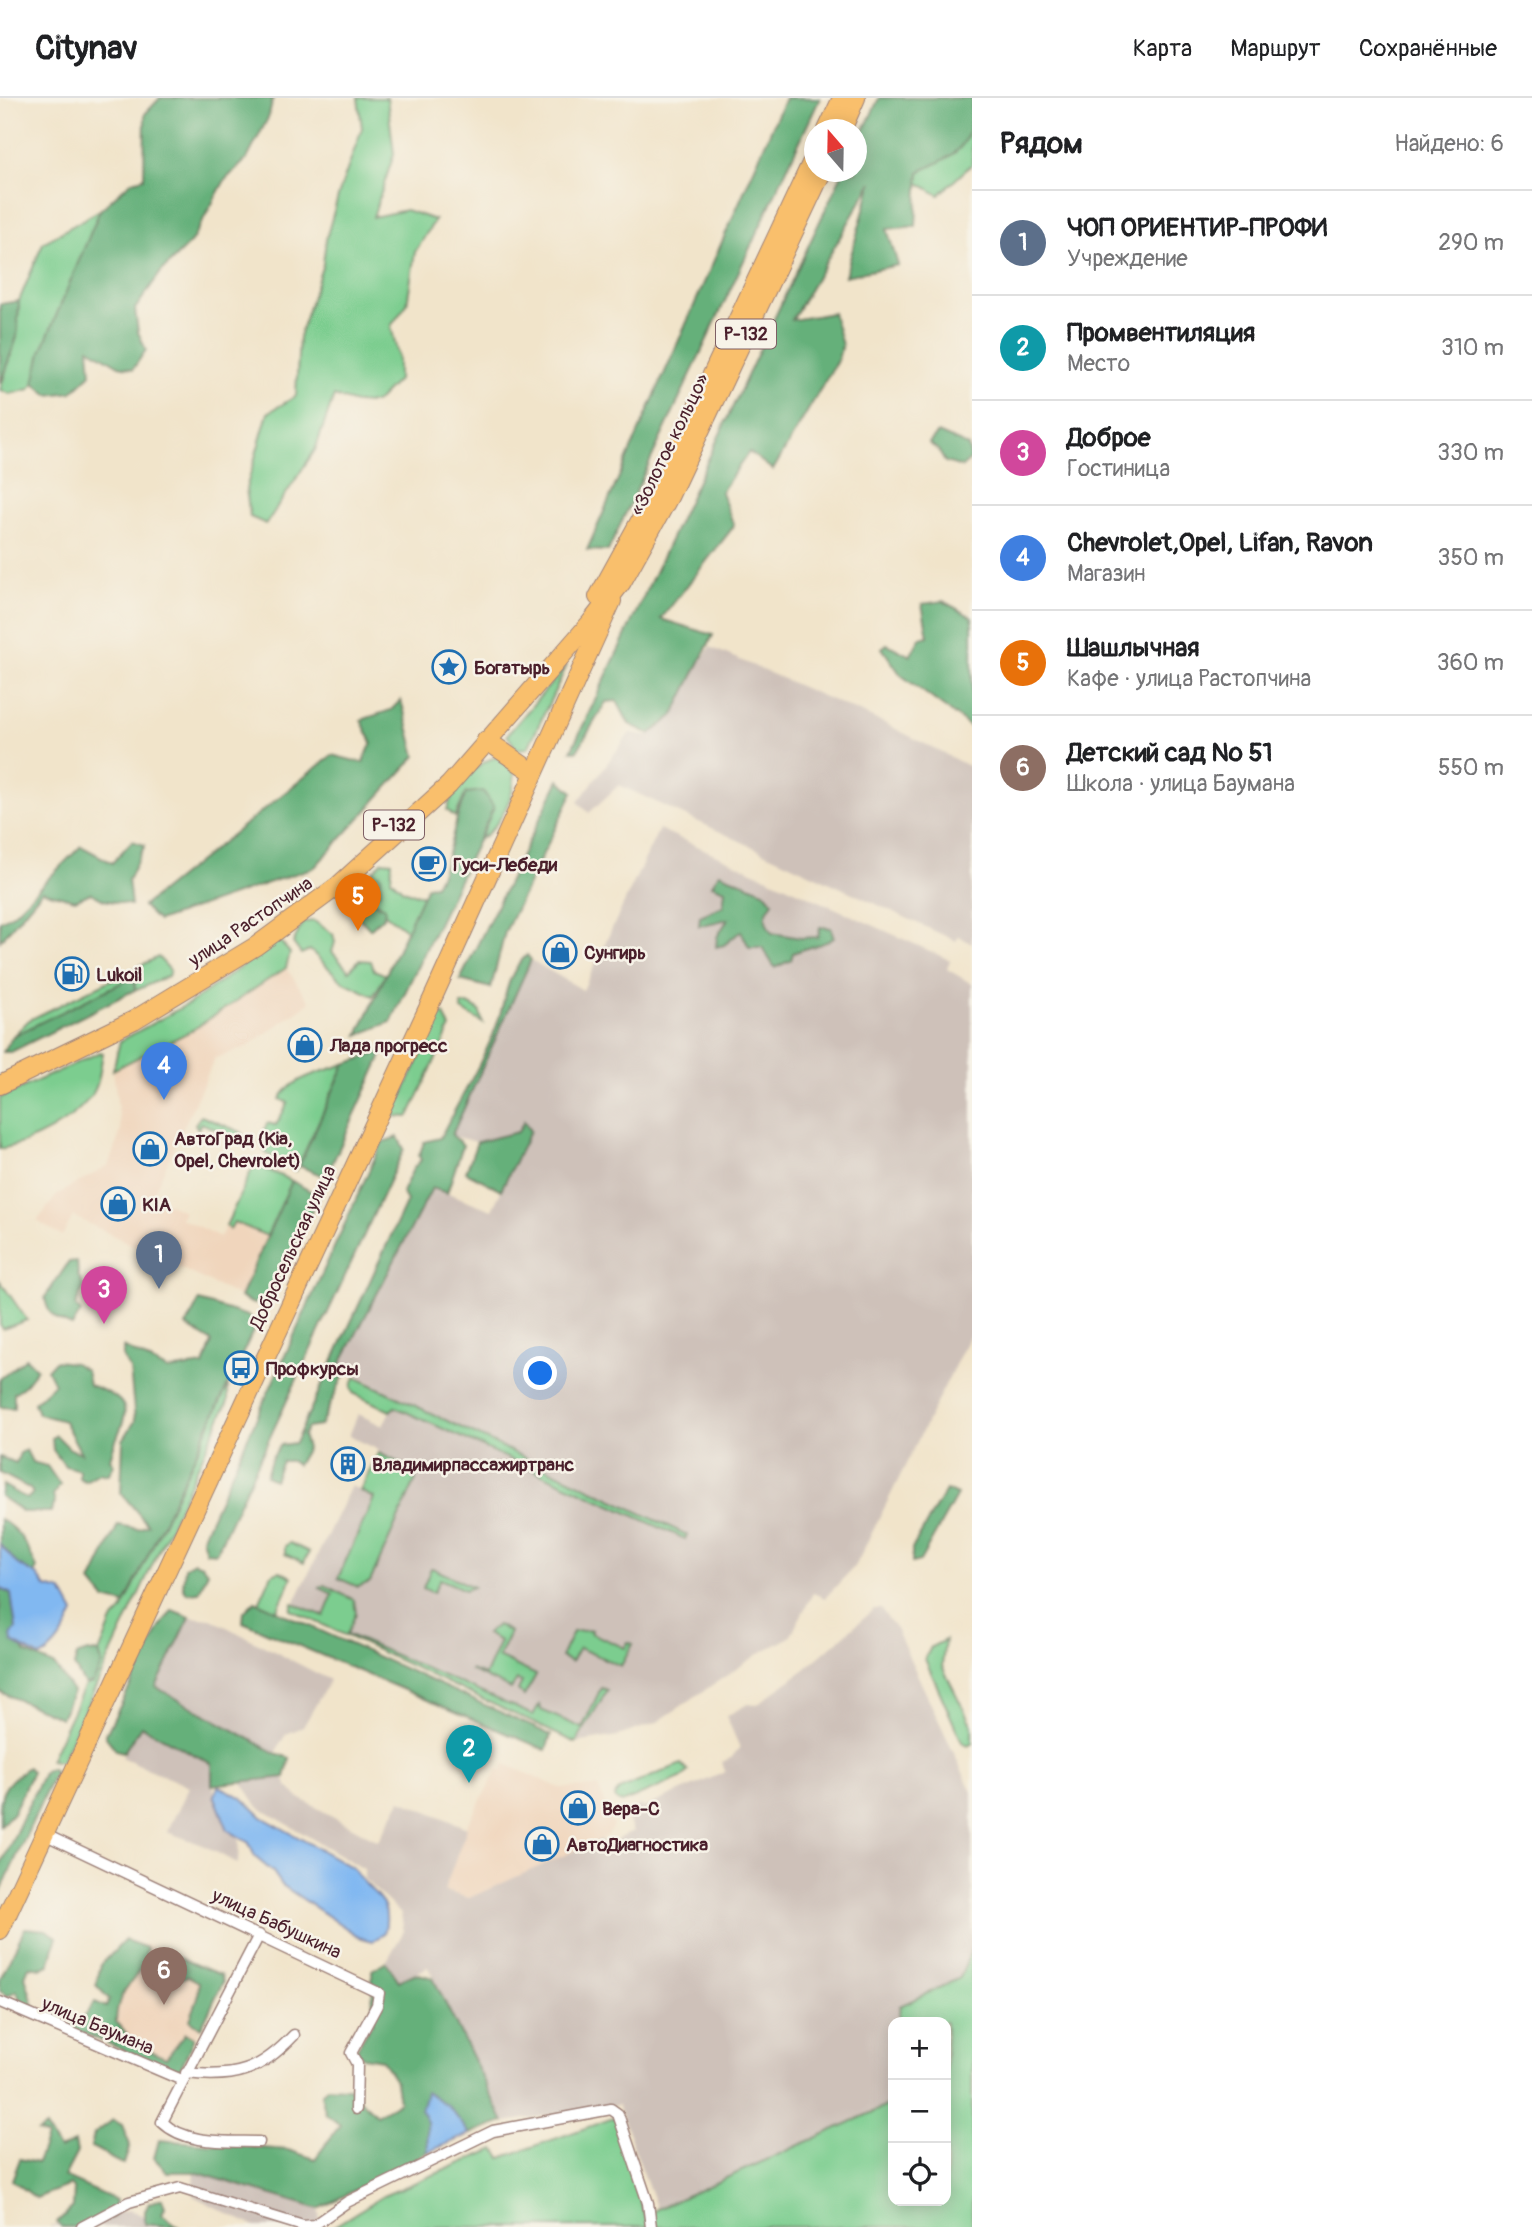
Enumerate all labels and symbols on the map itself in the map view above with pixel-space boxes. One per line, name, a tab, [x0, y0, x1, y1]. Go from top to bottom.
north arrow	[804, 119, 867, 182]
road number: Р-132	[716, 320, 776, 348]
street label: «Золотое кольцо»	[625, 369, 715, 519]
place icon: Богатырь	[430, 648, 468, 686]
place label: Богатырь	[474, 656, 551, 680]
road number: Р-132	[364, 810, 424, 840]
cafe icon: Гуси-Лебеди	[410, 845, 448, 883]
place label: Гуси-Лебеди	[453, 853, 558, 877]
street label: улица Растопчина	[183, 871, 317, 973]
pin: 5	[335, 873, 381, 931]
shop icon: Сунгирь	[541, 933, 579, 971]
place label: Сунгирь	[584, 941, 646, 965]
fuel station icon: Lukoil	[53, 955, 91, 993]
place label: Lukoil	[96, 963, 142, 987]
shop icon: Лада прогресс	[286, 1026, 324, 1064]
place label: Лада прогресс	[329, 1034, 448, 1058]
pin: 4	[141, 1042, 187, 1100]
place label: АвтоГрад (Kia, Opel, Chevrolet)	[174, 1127, 301, 1173]
shop icon: АвтоГрад (Kia, Opel, Chevrolet)	[131, 1130, 169, 1168]
street label: Добросельская улица	[244, 1162, 341, 1334]
shop icon: KIA	[99, 1185, 137, 1223]
place label: KIA	[142, 1193, 172, 1217]
pin: 1	[136, 1231, 182, 1289]
pin: 3	[81, 1266, 127, 1324]
bus stop icon: Профкурсы	[222, 1349, 260, 1387]
your location	[523, 1356, 557, 1390]
place label: Профкурсы	[266, 1357, 359, 1381]
building icon: Владимирпассажиртранс	[329, 1445, 367, 1483]
place label: Владимирпассажиртранс	[372, 1453, 574, 1477]
pin: 2	[446, 1725, 492, 1783]
shop icon: Вера-С	[559, 1789, 597, 1827]
place label: Вера-С	[602, 1797, 660, 1821]
shop icon: АвтоДиагностика	[523, 1825, 561, 1863]
place label: АвтоДиагностика	[566, 1833, 708, 1857]
street label: улица Бабушкина	[207, 1883, 345, 1964]
pin: 6	[141, 1947, 187, 2005]
street label: улица Баумана	[37, 1991, 157, 2060]

